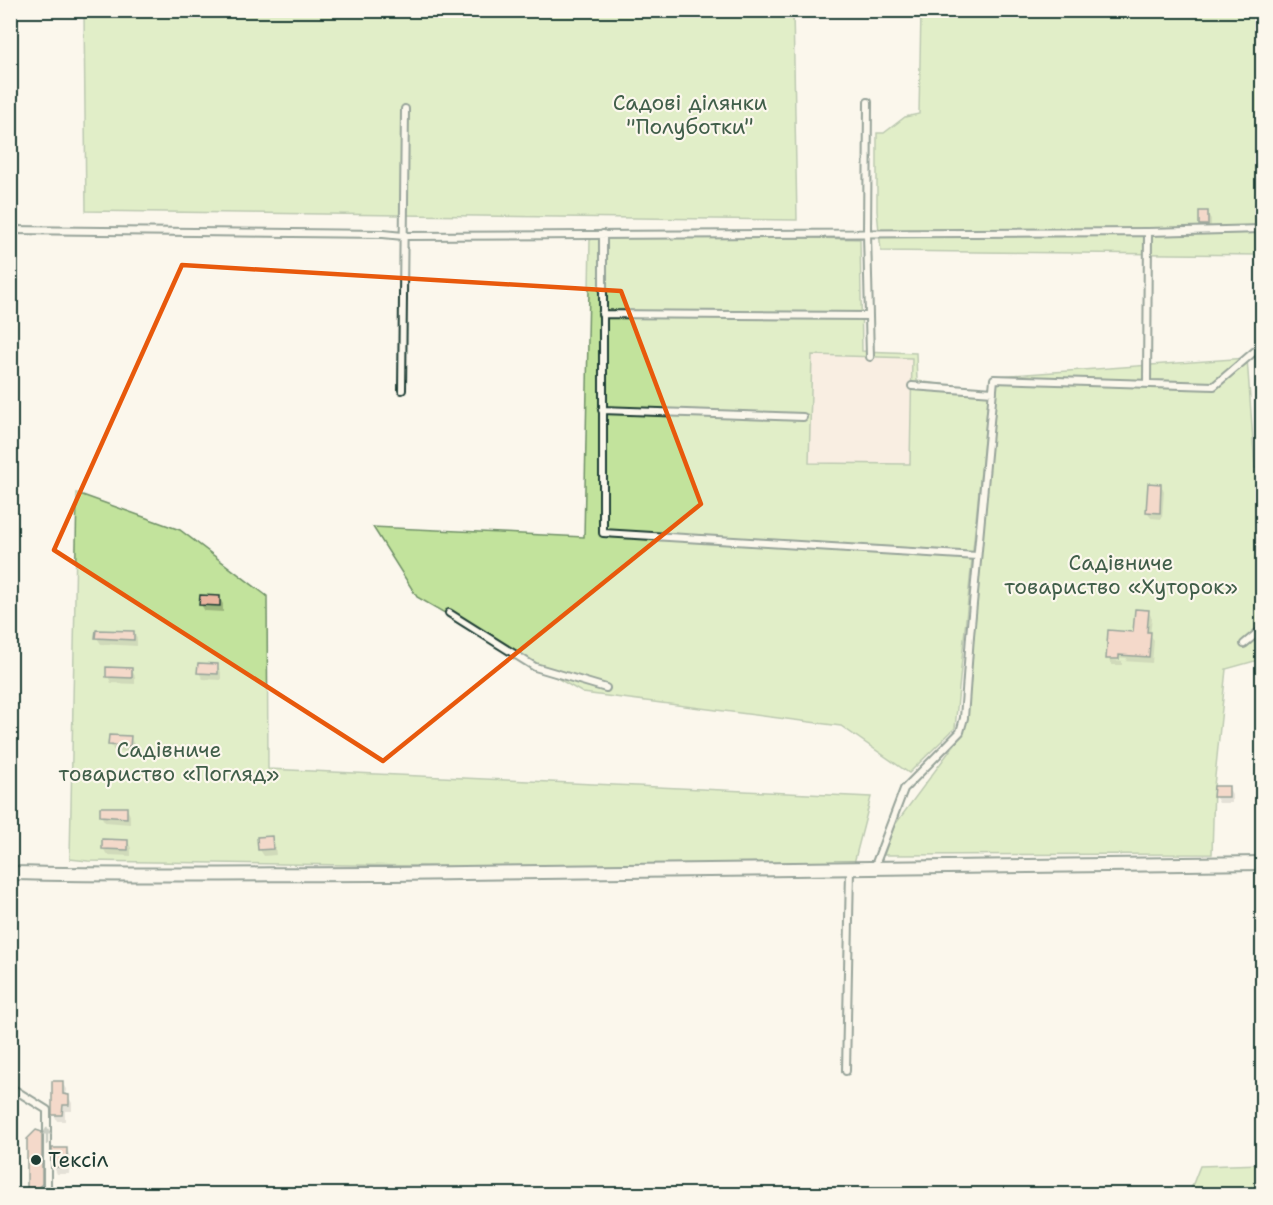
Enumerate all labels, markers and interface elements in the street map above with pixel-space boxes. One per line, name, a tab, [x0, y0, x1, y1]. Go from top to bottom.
park label: Садові ділянки "Полуботки"	[613, 89, 768, 141]
park label: Садівниче товариство «Хуторок»	[1004, 549, 1238, 601]
park label: Садівниче товариство «Погляд»	[59, 736, 279, 788]
one-way arrow	[42, 1127, 52, 1146]
place label: Тексіл	[48, 1146, 109, 1174]
marker: Тексіл	[29, 1153, 43, 1167]

